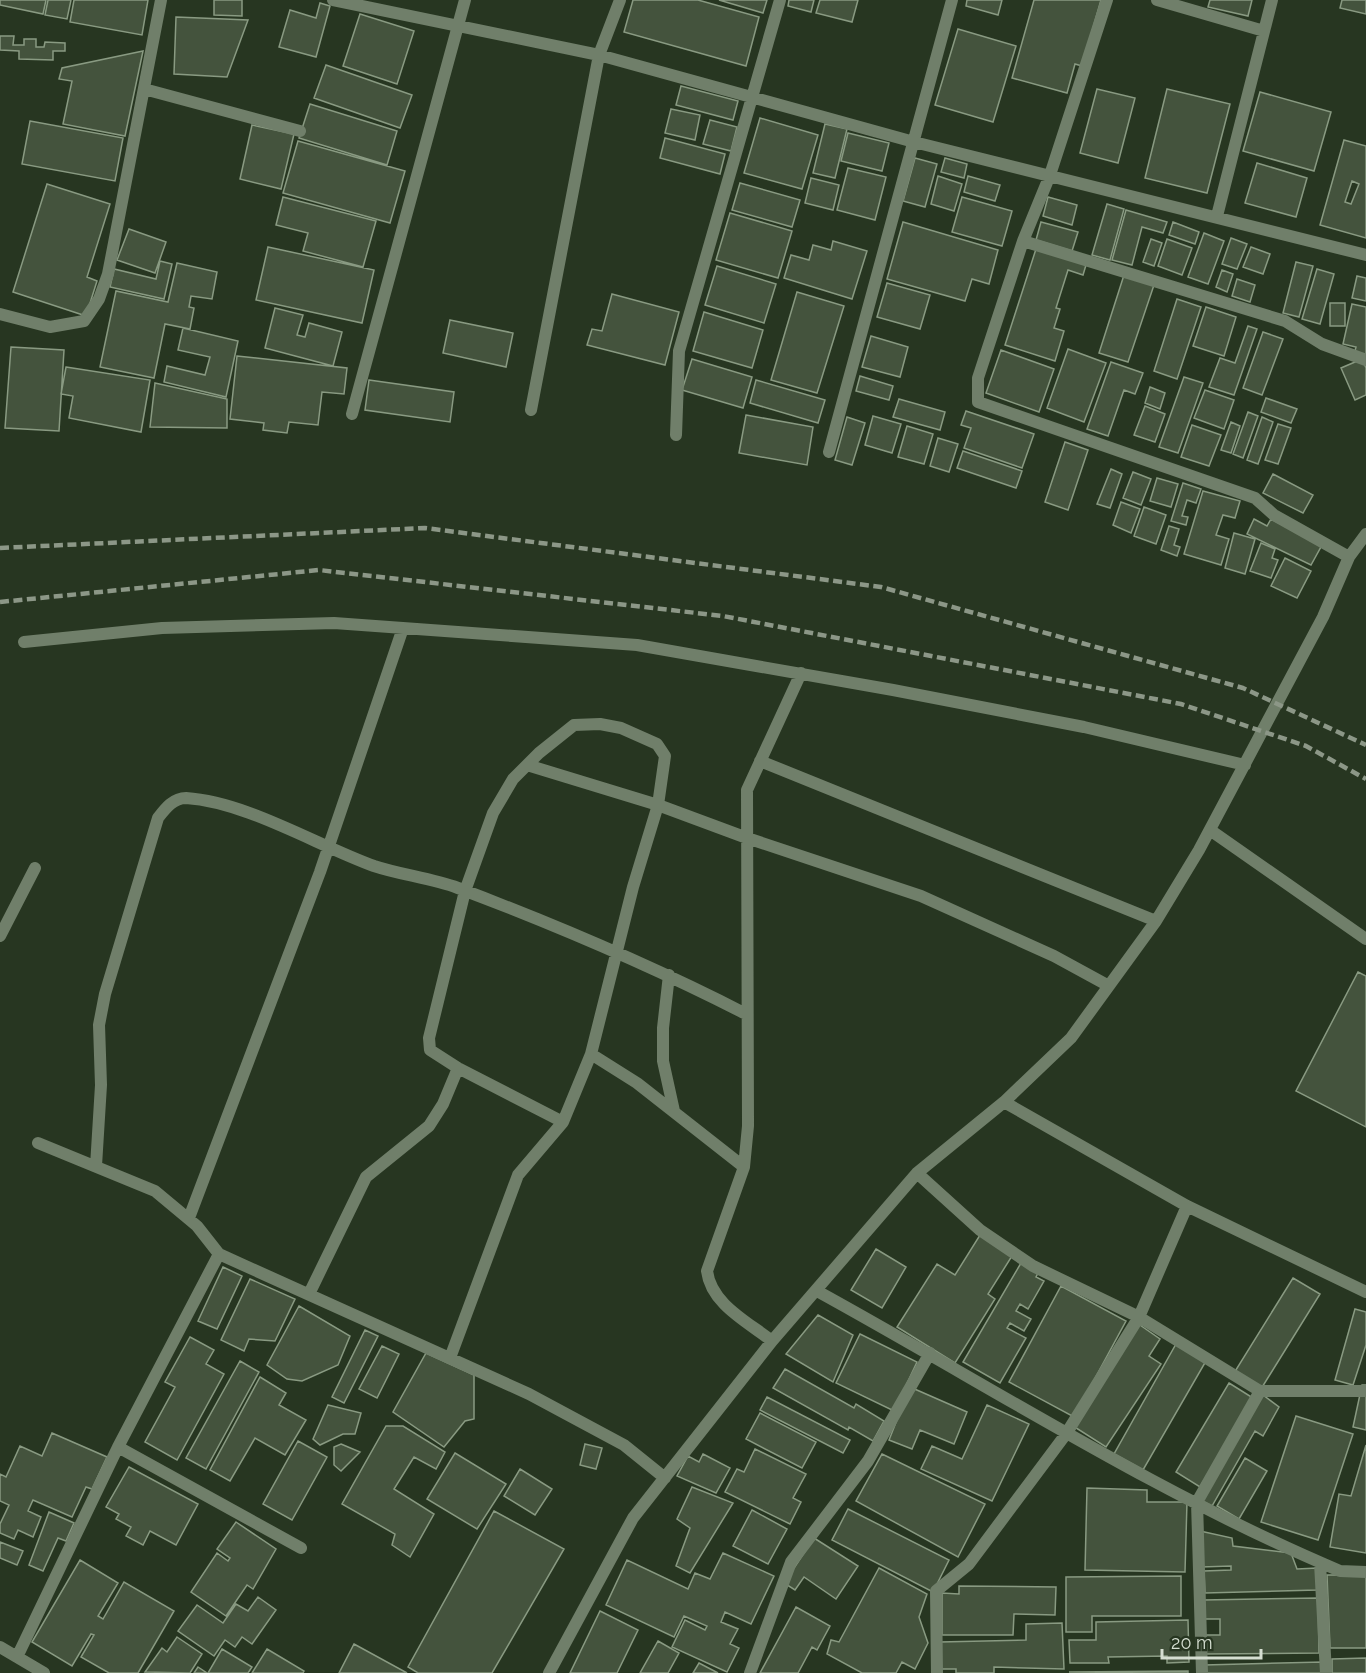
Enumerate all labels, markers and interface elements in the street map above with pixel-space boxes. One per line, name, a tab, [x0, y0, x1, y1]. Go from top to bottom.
scale bar	[1162, 1622, 1261, 1660]
text: 20 m	[1171, 1632, 1213, 1653]

